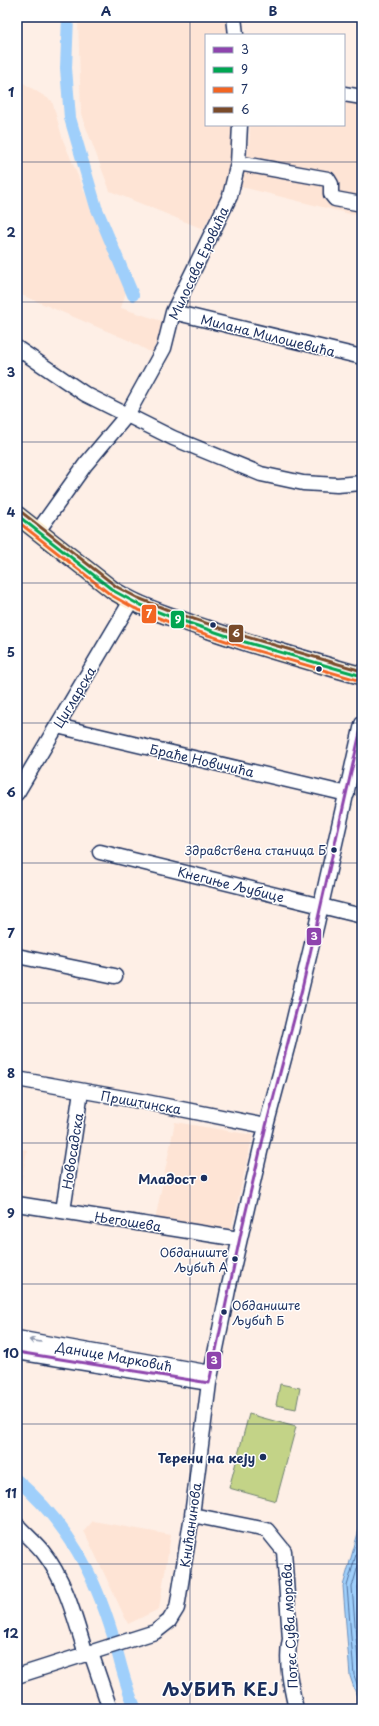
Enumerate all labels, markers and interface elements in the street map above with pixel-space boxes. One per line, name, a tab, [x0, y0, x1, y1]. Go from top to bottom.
text: A	[101, 1, 111, 20]
text: B	[269, 1, 278, 20]
legend	[205, 34, 345, 126]
text: 3	[241, 40, 249, 58]
text: 9	[241, 60, 248, 78]
text: 7	[241, 80, 248, 98]
text: 1	[8, 82, 14, 101]
text: 6	[241, 100, 249, 118]
street label: Милосава Еровића	[163, 203, 233, 323]
text: 2	[6, 222, 16, 241]
street label: Милана Милошевића	[199, 309, 338, 361]
text: 3	[7, 362, 16, 381]
text: 4	[7, 502, 16, 521]
line badge: 7	[141, 604, 157, 624]
text: 7	[146, 605, 153, 622]
line badge: 9	[170, 610, 185, 629]
text: 9	[175, 610, 182, 627]
unlabelled marker	[208, 620, 218, 630]
line badge: 6	[228, 624, 244, 643]
text: 6	[232, 624, 240, 641]
text: 5	[7, 642, 15, 661]
street label: Цигларска	[48, 662, 100, 731]
unlabelled marker	[314, 664, 324, 674]
street label: Браће Новичића	[148, 739, 257, 781]
text: 6	[6, 782, 16, 801]
place label: Здравствена станица Б	[184, 841, 326, 859]
marker: Здравствена станица Б	[329, 845, 339, 855]
street label: Кнегиње Љубице	[176, 862, 286, 906]
text: 7	[7, 923, 15, 942]
line badge: 3	[306, 927, 322, 946]
text: 3	[310, 927, 318, 944]
text: 8	[7, 1063, 15, 1082]
street label: Приштинска	[99, 1086, 184, 1119]
street label: Новосадска	[57, 1110, 88, 1191]
place label: Младост	[138, 1169, 196, 1188]
marker: Младост	[199, 1173, 209, 1183]
text: 9	[7, 1203, 15, 1222]
street label: Његошева	[93, 1206, 164, 1236]
place label: Обданиште Љубић А	[160, 1243, 228, 1276]
marker: Обданиште Љубић А	[230, 1254, 240, 1264]
place label: Обданиште Љубић Б	[232, 1296, 300, 1329]
marker: Обданиште Љубић Б	[219, 1307, 229, 1317]
street label: Данице Марковић	[54, 1336, 174, 1376]
one-way arrow	[29, 1337, 42, 1345]
text: 10	[3, 1343, 19, 1362]
line badge: 3	[206, 1351, 222, 1370]
text: 3	[210, 1351, 218, 1368]
place label: Терени на кеју	[158, 1448, 255, 1467]
marker: Терени на кеју	[258, 1452, 268, 1462]
street label: Книћанинова	[175, 1481, 205, 1569]
text: 11	[5, 1483, 17, 1502]
street label: Потес Сува морава	[276, 1562, 302, 1689]
text: 12	[3, 1623, 19, 1642]
district label: ЉУБИЋ КЕЈ	[161, 1676, 280, 1702]

